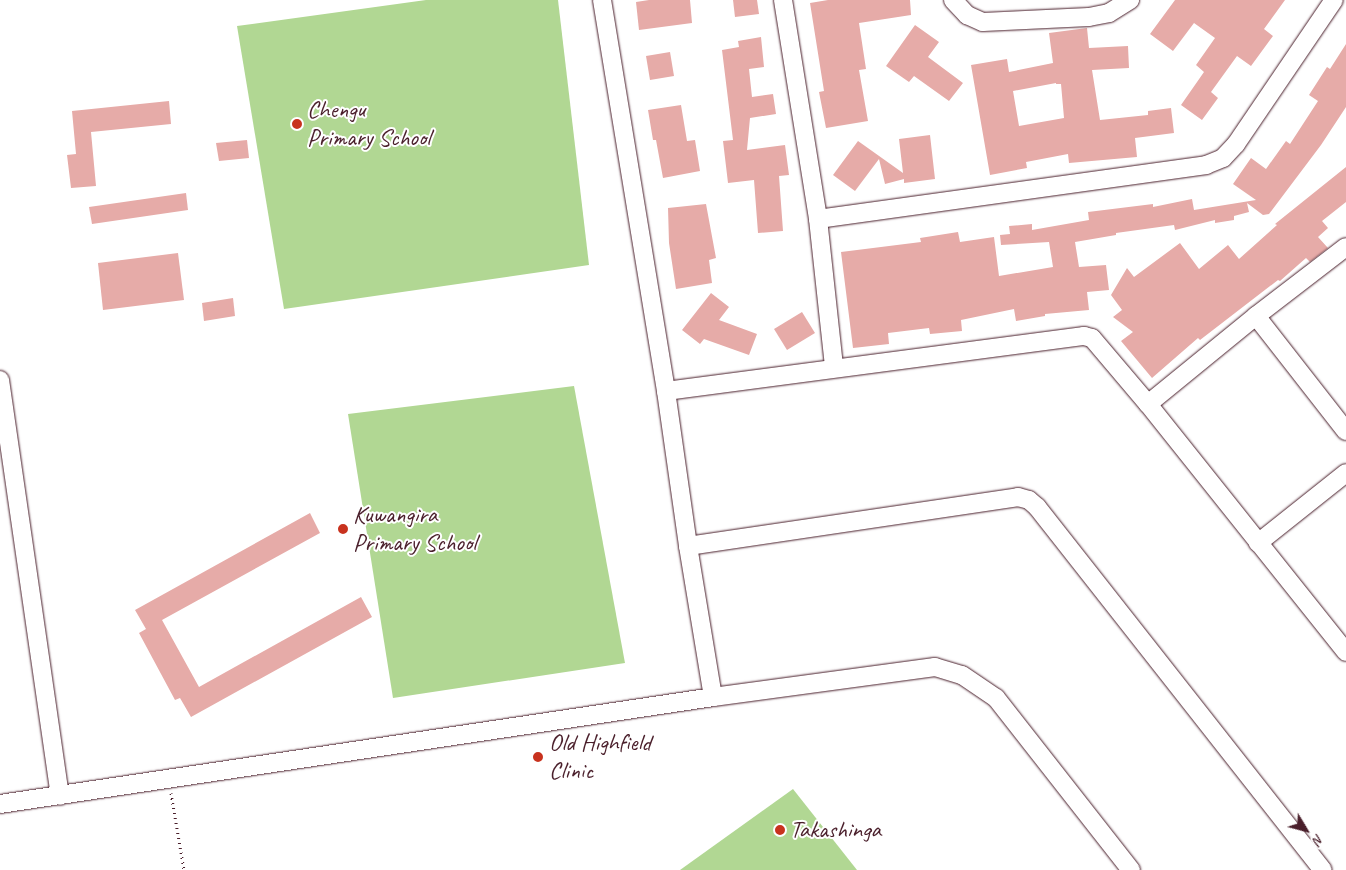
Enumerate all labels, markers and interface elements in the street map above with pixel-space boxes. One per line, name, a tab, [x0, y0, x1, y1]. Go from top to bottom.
place label: Chengu Primary School	[307, 96, 430, 152]
marker: Chengu Primary School	[291, 118, 303, 130]
place label: Kuwangira Primary School	[353, 501, 476, 557]
marker: Kuwangira Primary School	[337, 523, 349, 535]
place label: Old Highfield Clinic	[549, 729, 651, 785]
marker: Old Highfield Clinic	[531, 750, 545, 764]
north arrow	[1281, 805, 1331, 855]
place label: Takashinga	[790, 816, 881, 844]
marker: Takashinga	[774, 824, 786, 836]
text: N	[1309, 831, 1328, 848]

